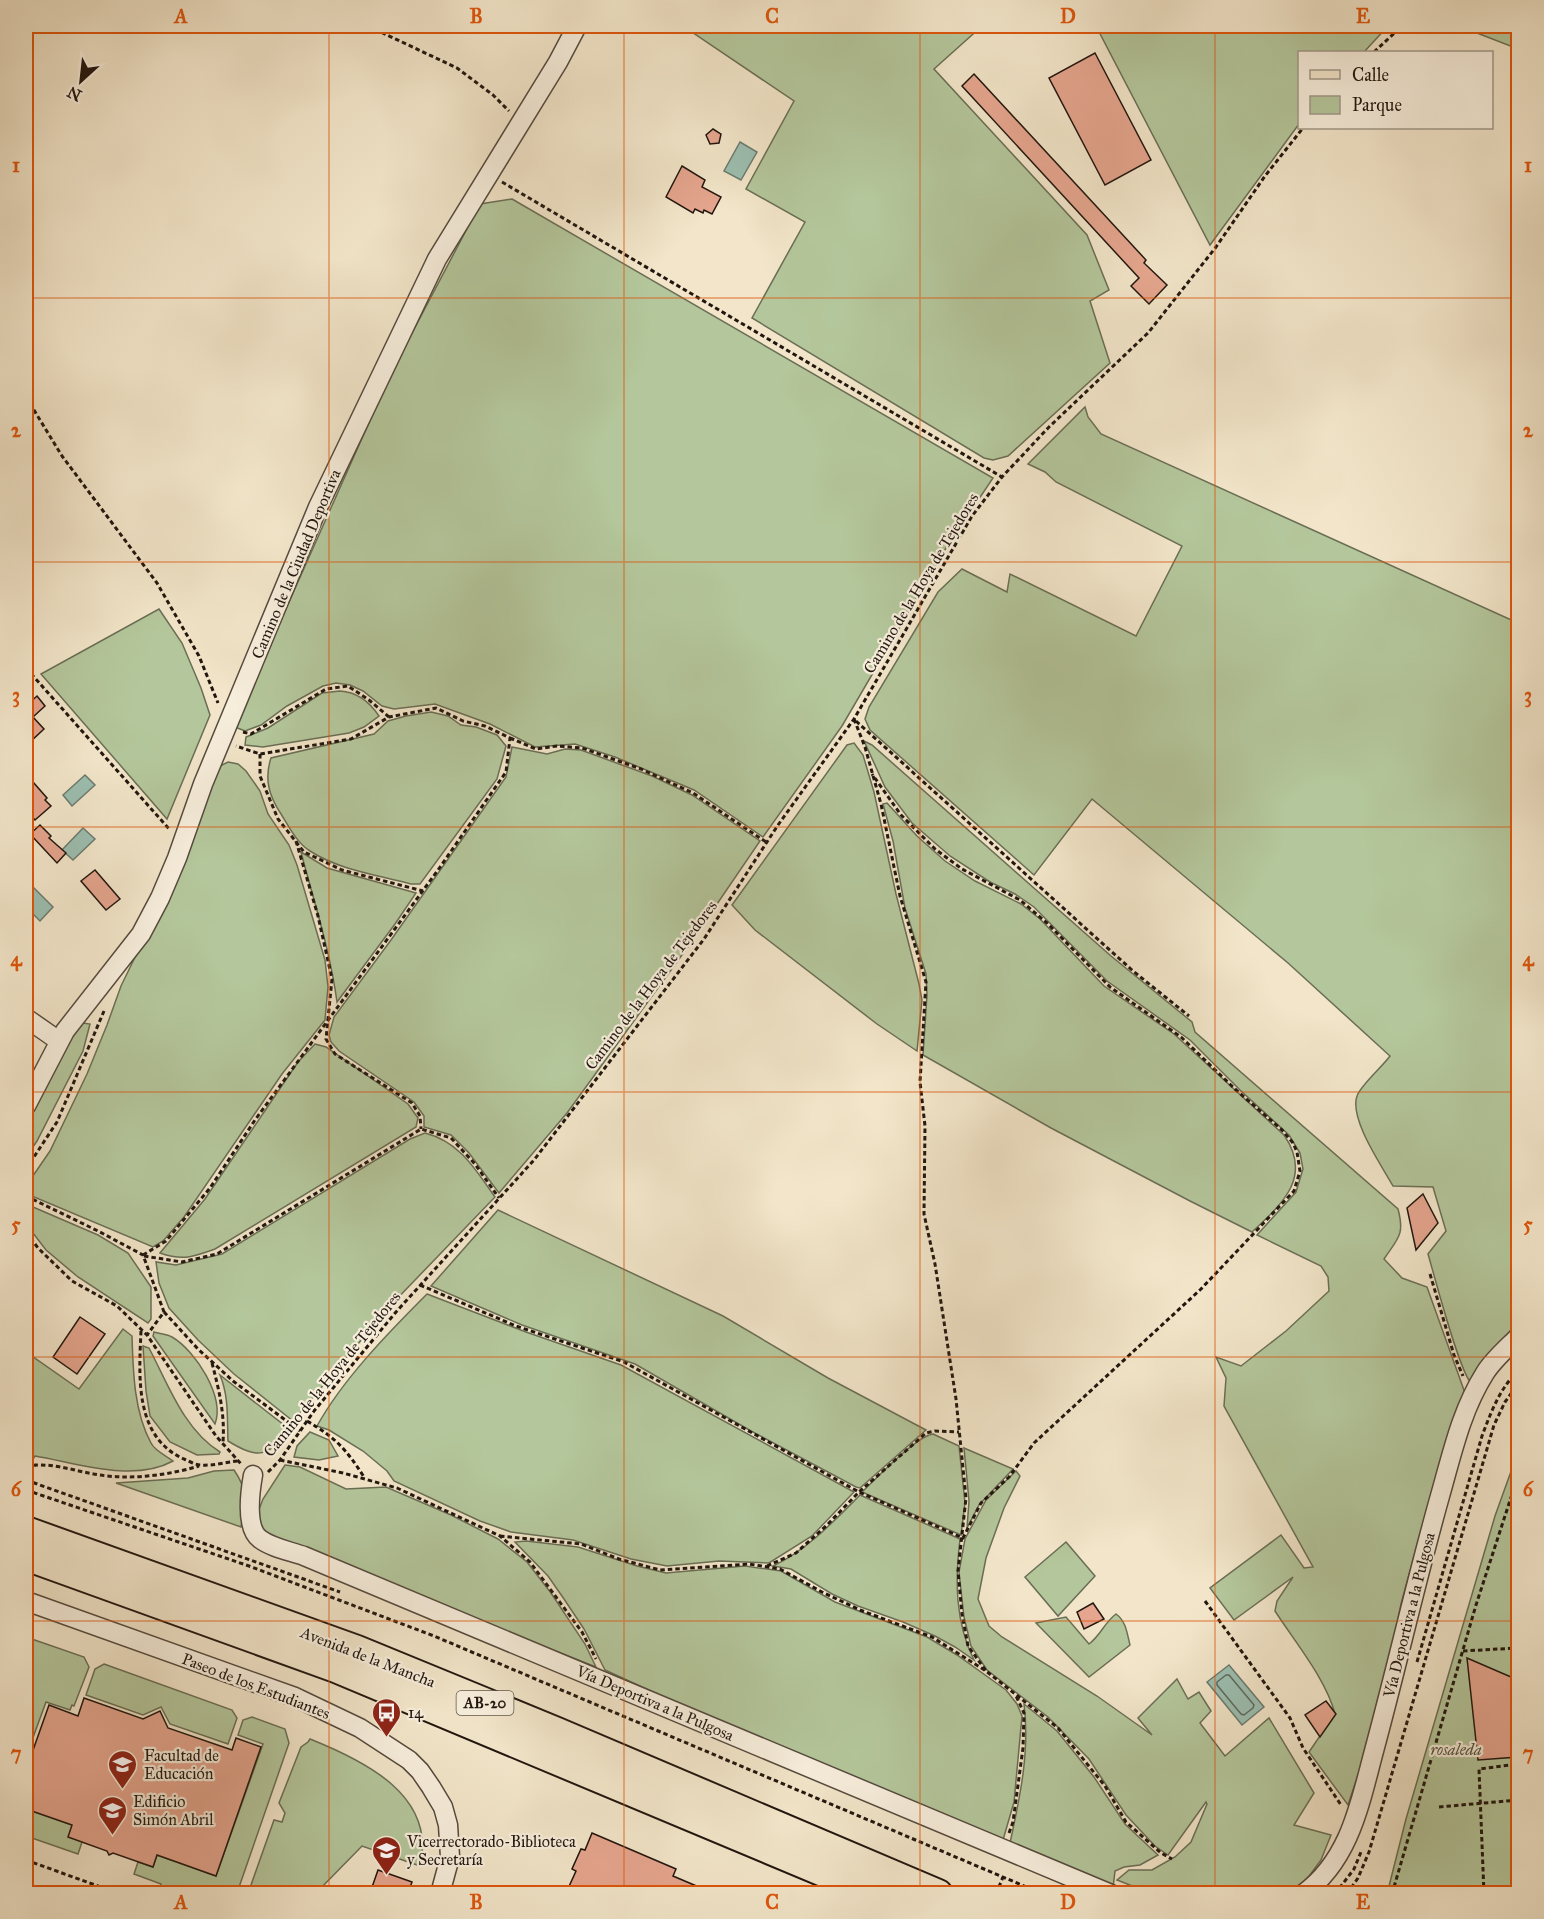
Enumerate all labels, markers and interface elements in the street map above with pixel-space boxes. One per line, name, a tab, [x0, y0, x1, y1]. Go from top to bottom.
text: A	[172, 4, 188, 28]
text: B	[469, 4, 483, 28]
text: C	[765, 4, 779, 28]
text: D	[1060, 4, 1076, 28]
text: E	[1356, 4, 1371, 28]
north arrow	[51, 51, 111, 111]
legend	[1298, 51, 1493, 129]
text: Calle	[1352, 64, 1389, 86]
text: N	[64, 82, 85, 105]
text: Parque	[1352, 94, 1402, 117]
text: 1	[12, 153, 20, 177]
text: 1	[1524, 153, 1532, 177]
text: 2	[11, 418, 22, 442]
text: 2	[1523, 418, 1534, 442]
street label: Camino de la Ciudad Deportiva	[247, 466, 345, 662]
street label: Camino de la Hoya de Tejedores	[859, 489, 983, 677]
text: 3	[12, 683, 20, 708]
text: 3	[1524, 683, 1532, 708]
street label: Camino de la Hoya de Tejedores	[581, 896, 721, 1074]
text: 4	[10, 947, 22, 972]
text: 4	[1522, 947, 1534, 972]
text: 5	[11, 1212, 21, 1236]
text: 5	[1523, 1212, 1533, 1236]
street label: Camino de la Hoya de Tejedores	[259, 1287, 405, 1461]
text: 6	[11, 1477, 23, 1501]
text: 6	[1523, 1477, 1535, 1501]
street label: Vía Deportiva a la Pulgosa	[1379, 1530, 1440, 1701]
street label: Avenida de la Mancha	[297, 1622, 438, 1691]
street label: Paseo de los Estudiantes	[179, 1649, 333, 1723]
street label: Vía Deportiva a la Pulgosa	[572, 1661, 737, 1746]
road number: AB-20	[456, 1691, 514, 1715]
bus stop icon: 14	[371, 1696, 403, 1738]
place label: 14	[408, 1703, 424, 1722]
park label: rosaleda	[1430, 1740, 1482, 1759]
text: 7	[11, 1741, 22, 1765]
text: 7	[1523, 1741, 1534, 1765]
place label: Facultad de Educación	[144, 1746, 219, 1783]
school or university icon: Facultad de Educación	[107, 1748, 139, 1790]
place label: Edificio Simón Abril	[133, 1792, 214, 1829]
school or university icon: Edificio Simón Abril	[96, 1794, 128, 1836]
place label: Vicerrectorado-Biblioteca y Secretaría	[406, 1832, 576, 1869]
school or university icon: Vicerrectorado-Biblioteca y Secretaría	[370, 1834, 402, 1876]
text: A	[172, 1890, 188, 1914]
text: B	[469, 1890, 483, 1914]
text: C	[765, 1890, 779, 1914]
text: D	[1060, 1890, 1076, 1914]
text: E	[1356, 1890, 1371, 1914]

